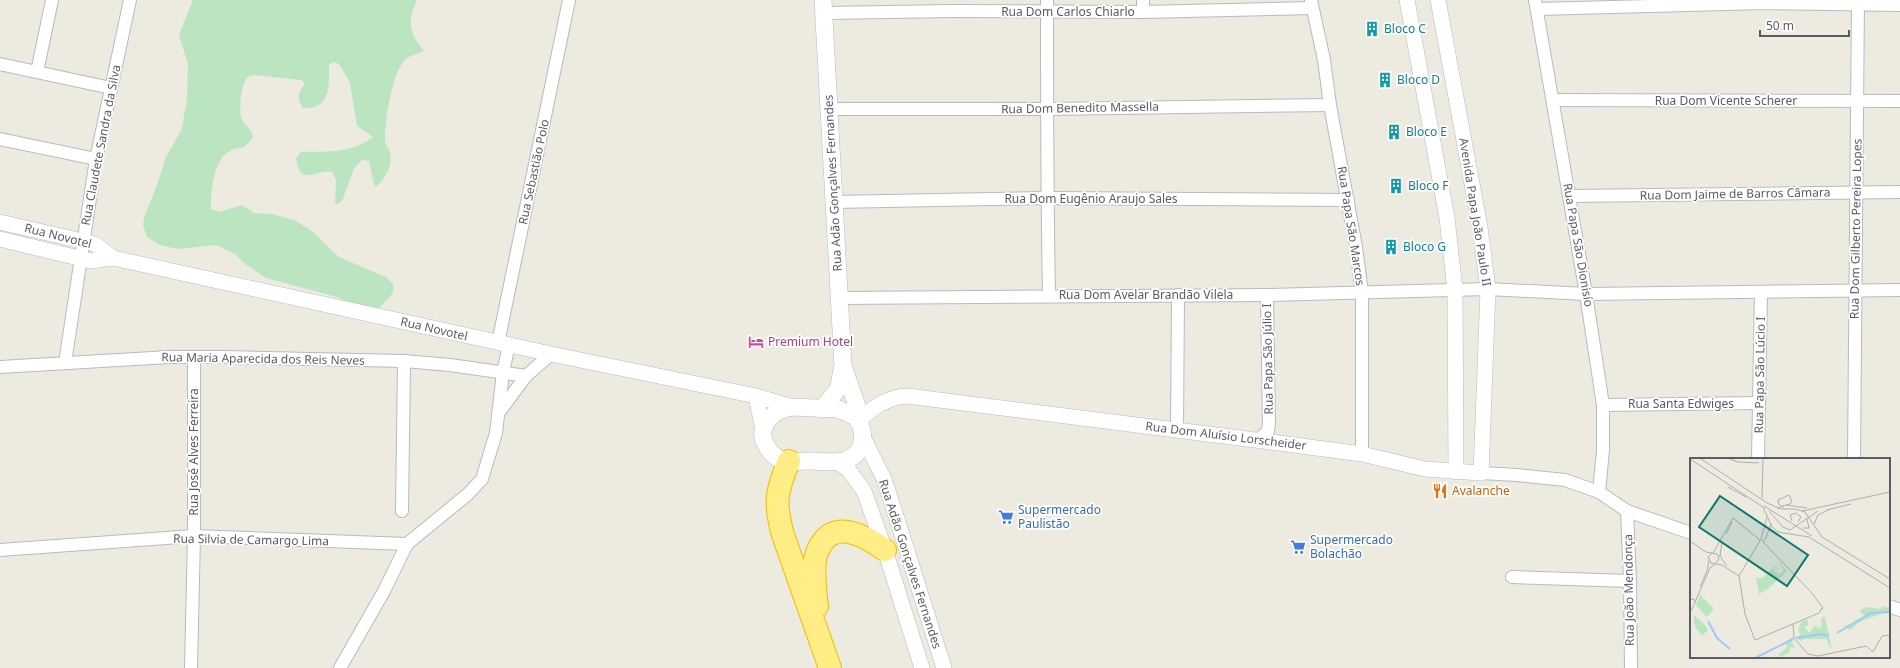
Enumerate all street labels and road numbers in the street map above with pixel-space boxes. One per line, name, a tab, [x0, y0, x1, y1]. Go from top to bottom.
street label: Rua Dom Carlos Chiarlo	[1001, 3, 1135, 20]
street label: Rua Claudete Sandra da Silva	[77, 63, 124, 227]
street label: Rua Dom Vicente Scherer	[1655, 92, 1797, 109]
street label: Rua Adão Gonçalves Fernandes	[819, 94, 846, 272]
street label: Rua Dom Benedito Massella	[1001, 98, 1159, 117]
street label: Rua Sebastião Polo	[514, 118, 553, 226]
street label: Avenida Papa João Paulo II	[1455, 136, 1496, 287]
street label: Rua Dom Gilberto Pereira Lopes	[1845, 138, 1866, 319]
street label: Rua Papa São Marcos	[1334, 165, 1369, 287]
street label: Rua Papa São Dionisío	[1559, 182, 1598, 308]
street label: Rua Dom Jaime de Barros Câmara	[1640, 183, 1830, 204]
street label: Rua Dom Eugênio Araujo Sales	[1004, 190, 1178, 207]
street label: Rua Novotel	[23, 219, 93, 252]
street label: Rua Dom Avelar Brandão Vilela	[1059, 286, 1233, 303]
street label: Rua Papa São Júlio I	[1258, 303, 1277, 415]
street label: Rua Novotel	[399, 313, 469, 344]
street label: Rua Papa São Lúcio I	[1750, 317, 1769, 433]
street label: Rua Maria Aparecida dos Reis Neves	[161, 348, 365, 369]
street label: Rua José Alves Ferreira	[185, 388, 202, 516]
street label: Rua Santa Edwiges	[1628, 395, 1734, 412]
street label: Rua Dom Aluísio Lorscheider	[1145, 417, 1308, 454]
street label: Rua Adão Gonçalves Fernandes	[875, 477, 946, 651]
street label: Rua Silvia de Camargo Lima	[173, 530, 329, 549]
street label: Rua João Mendonça	[1619, 534, 1638, 646]

